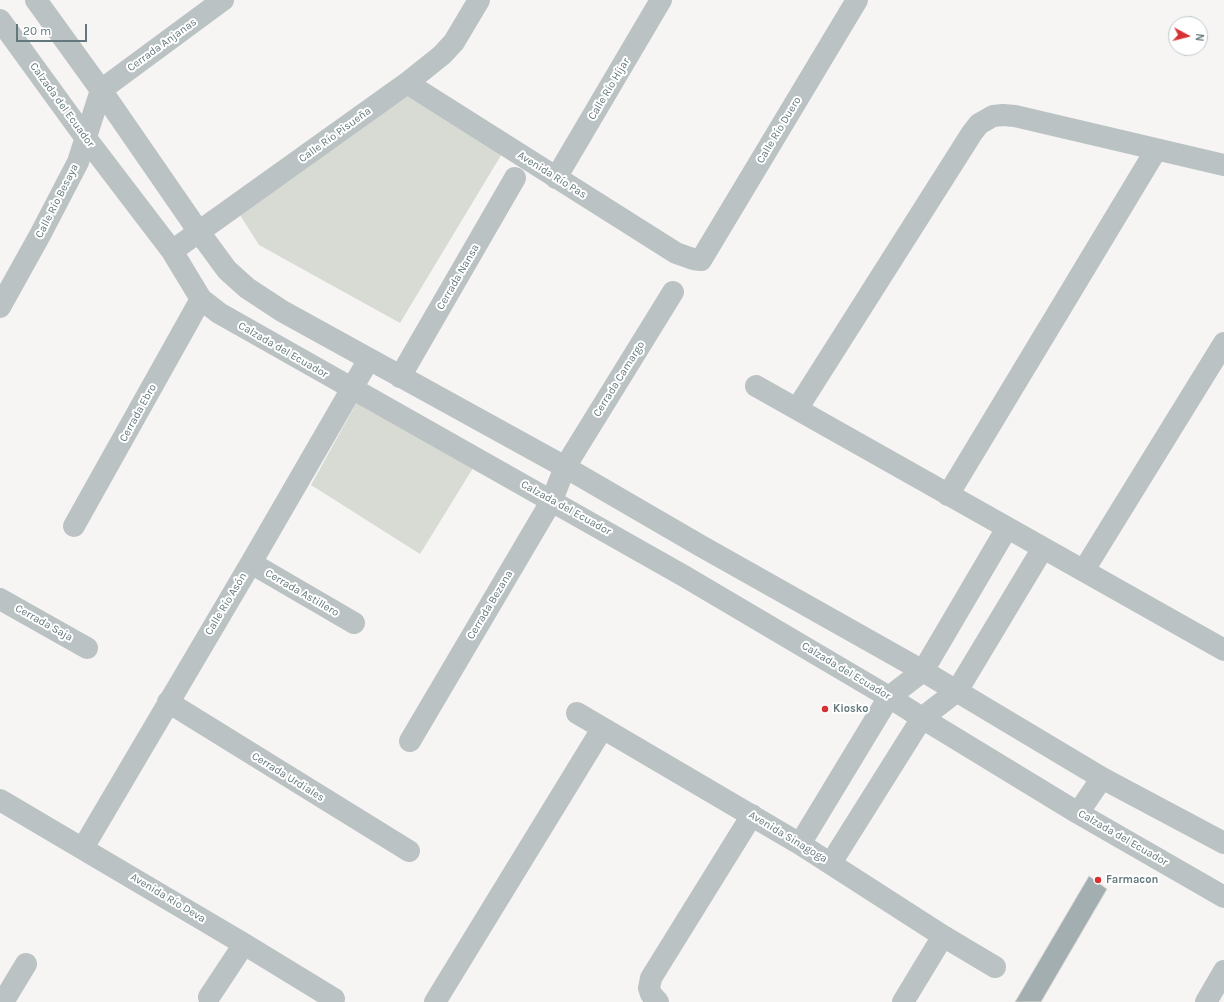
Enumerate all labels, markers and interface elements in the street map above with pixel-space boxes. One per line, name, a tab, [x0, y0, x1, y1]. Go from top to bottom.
street label: Cerrada Anjanas	[125, 15, 199, 75]
scale bar	[18, 16, 89, 42]
north arrow	[1168, 16, 1208, 56]
text: 20 m	[23, 24, 51, 38]
text: N	[1192, 33, 1206, 42]
street label: Calle Río Híjar	[585, 56, 633, 122]
street label: Calzada del Ecuador	[27, 60, 97, 150]
street label: Calle Río Duero	[754, 94, 804, 166]
street label: Calle Río Pisueña	[296, 104, 374, 166]
street label: Avenida Río Pas	[515, 148, 589, 202]
street label: Calle Río Besaya	[33, 162, 81, 240]
street label: Cerrada Nansa	[434, 242, 482, 312]
street label: Calzada del Ecuador	[236, 319, 330, 381]
street label: Cerrada Camargo	[590, 339, 648, 419]
street label: Cerrada Ebro	[117, 382, 159, 444]
street label: Calzada del Ecuador	[519, 478, 613, 538]
street label: Cerrada Astillero	[263, 567, 341, 619]
street label: Cerrada Bezana	[464, 568, 516, 642]
street label: Calle Río Asón	[202, 570, 250, 638]
street label: Cerrada Saja	[13, 602, 75, 644]
street label: Calzada del Ecuador	[799, 639, 893, 703]
place label: Kiosko	[833, 702, 869, 716]
marker: Kiosko	[820, 704, 830, 714]
street label: Cerrada Urdiales	[249, 749, 327, 805]
street label: Calzada del Ecuador	[1076, 807, 1170, 869]
street label: Avenida Sinagoga	[746, 808, 830, 866]
street label: Avenida Río Deva	[128, 870, 208, 926]
place label: Farmacon	[1106, 873, 1158, 887]
marker: Farmacon	[1093, 875, 1103, 885]

